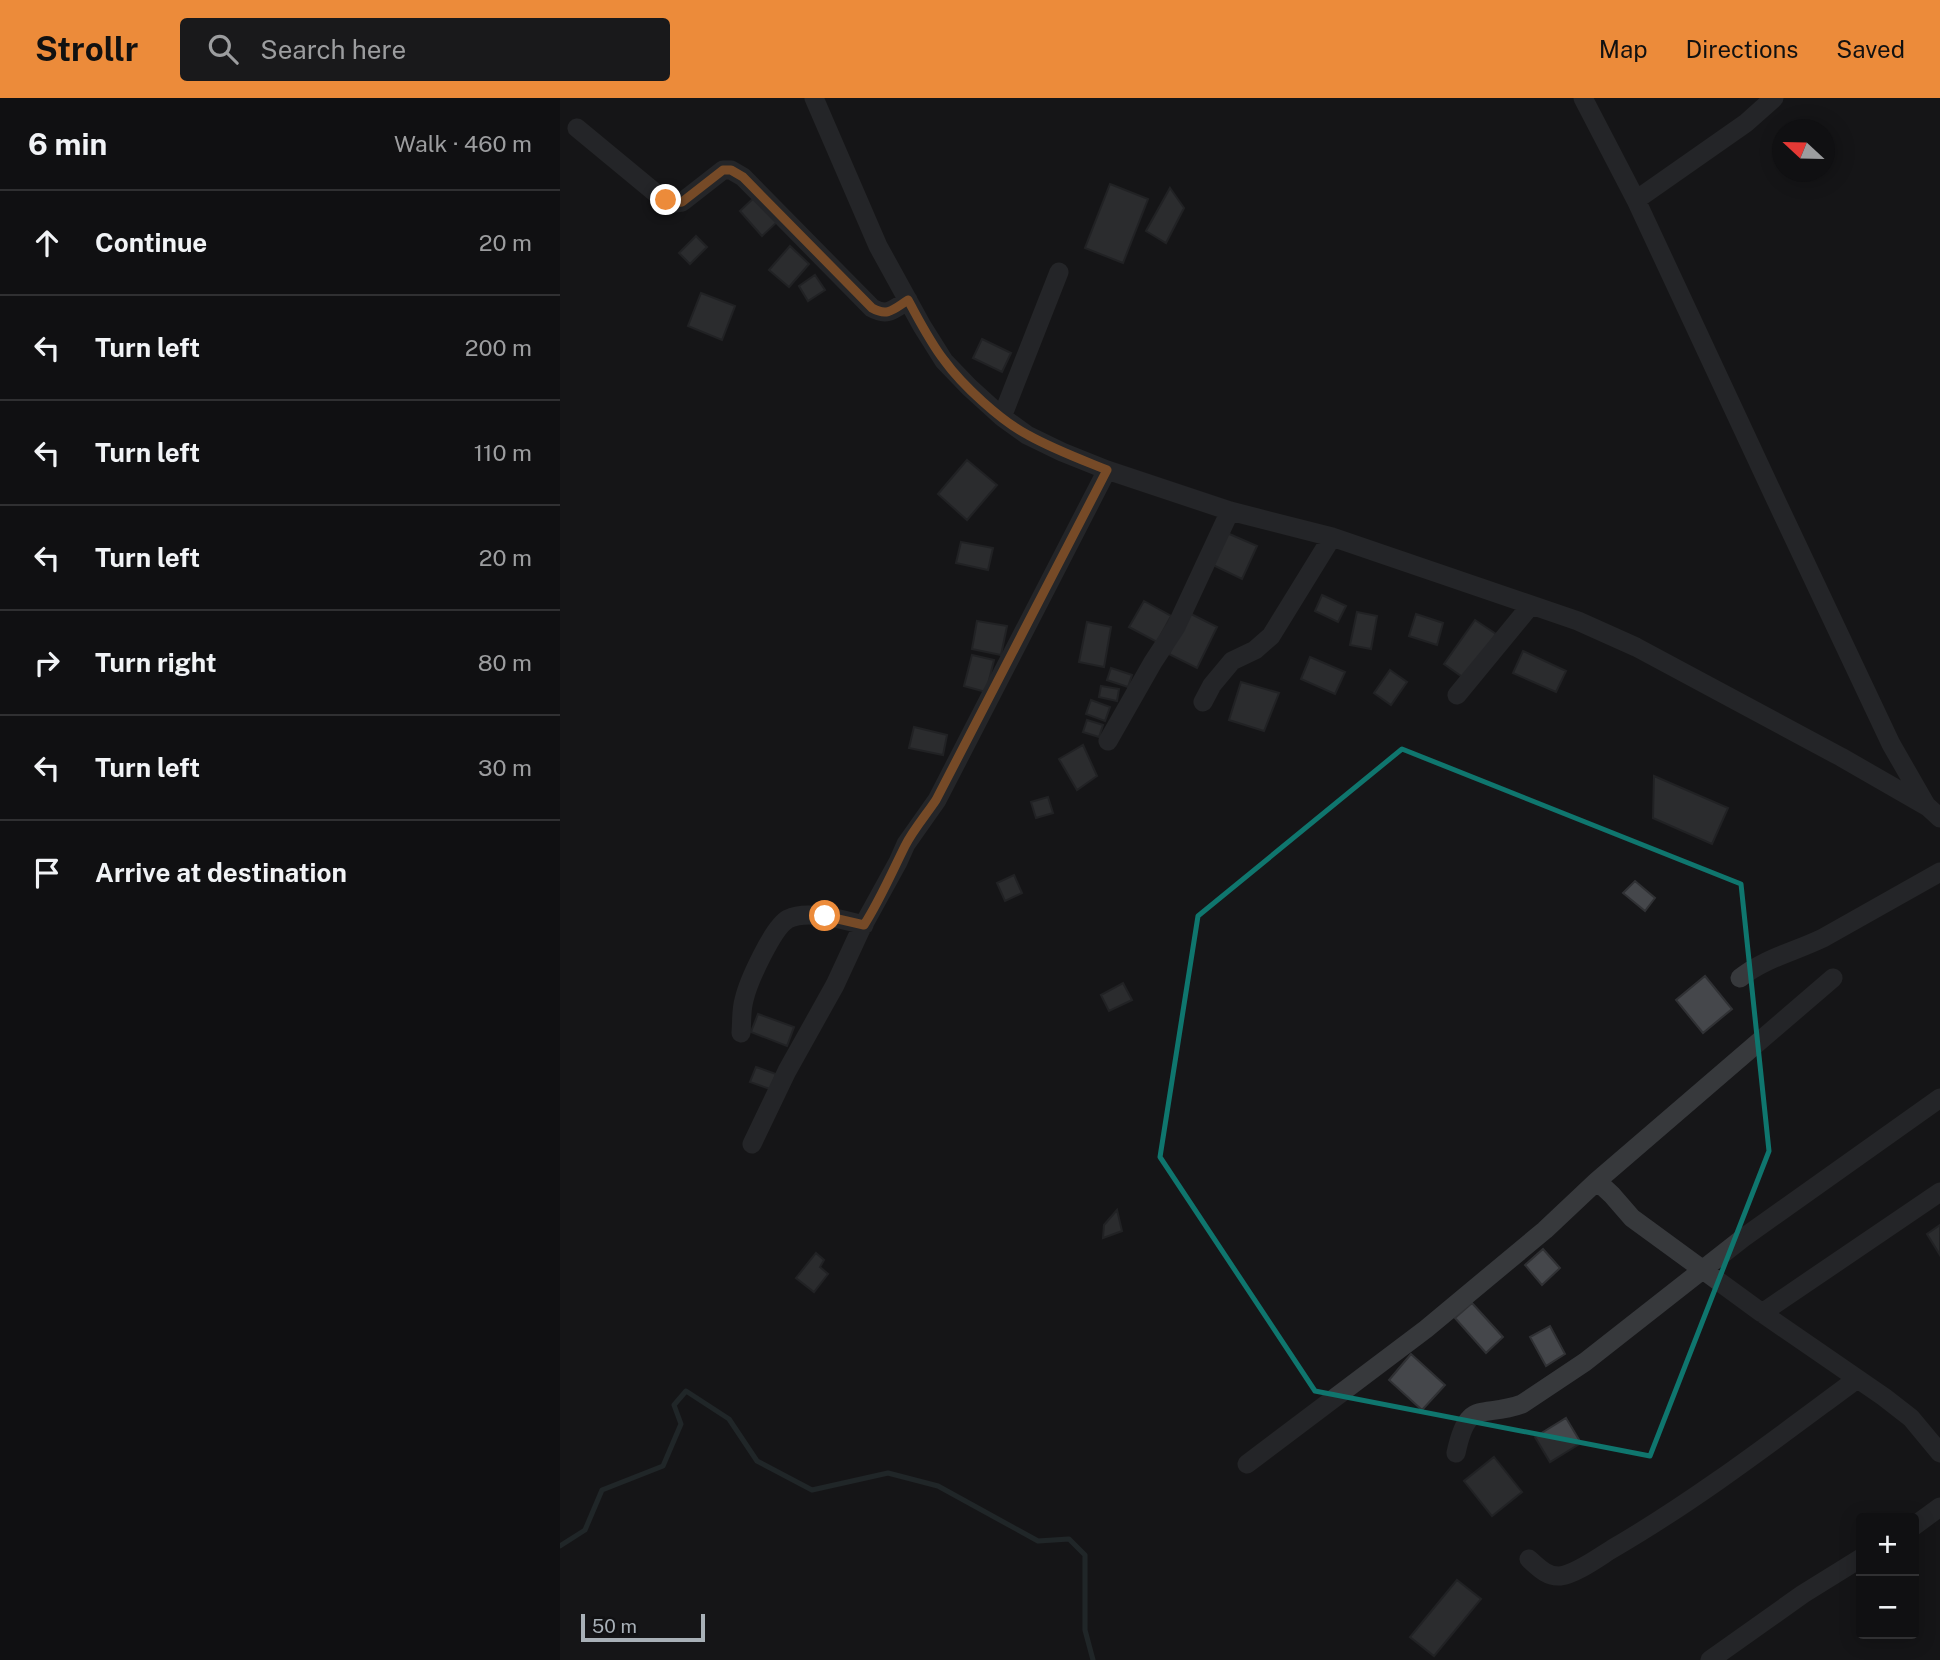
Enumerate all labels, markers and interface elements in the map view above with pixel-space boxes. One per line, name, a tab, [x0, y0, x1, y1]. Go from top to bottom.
search box	[180, 18, 670, 81]
text: Strollr	[35, 30, 138, 68]
icon: search	[204, 30, 242, 68]
text: Search here	[260, 34, 406, 65]
text: Map	[1599, 35, 1648, 63]
text: Directions	[1686, 35, 1798, 63]
text: Saved	[1836, 35, 1905, 63]
north arrow	[1772, 119, 1835, 182]
text: 6 min	[28, 126, 107, 162]
text: Walk · 460 m	[394, 130, 532, 157]
route end	[650, 184, 681, 215]
icon: ahead	[28, 224, 66, 262]
text: Continue	[95, 227, 207, 258]
text: 20 m	[479, 229, 532, 256]
icon: left	[28, 329, 66, 367]
text: Turn left	[95, 332, 200, 363]
text: 200 m	[465, 334, 532, 361]
icon: left	[28, 434, 66, 472]
text: Turn left	[95, 437, 200, 468]
text: 110 m	[474, 439, 532, 466]
icon: left	[28, 539, 66, 577]
text: Turn left	[95, 542, 200, 573]
text: 20 m	[479, 544, 532, 571]
icon: right	[28, 644, 66, 682]
text: Turn right	[95, 647, 217, 678]
text: 80 m	[478, 649, 532, 676]
icon: left	[28, 749, 66, 787]
text: Turn left	[95, 752, 200, 783]
text: 30 m	[478, 754, 532, 781]
icon: arrive	[28, 854, 66, 892]
text: Arrive at destination	[95, 857, 347, 888]
route start	[809, 900, 840, 931]
map controls	[1856, 1513, 1919, 1639]
button: +	[1856, 1513, 1919, 1576]
button: −	[1856, 1576, 1919, 1639]
scale bar	[581, 1611, 705, 1643]
text: 50 m	[592, 1615, 637, 1637]

